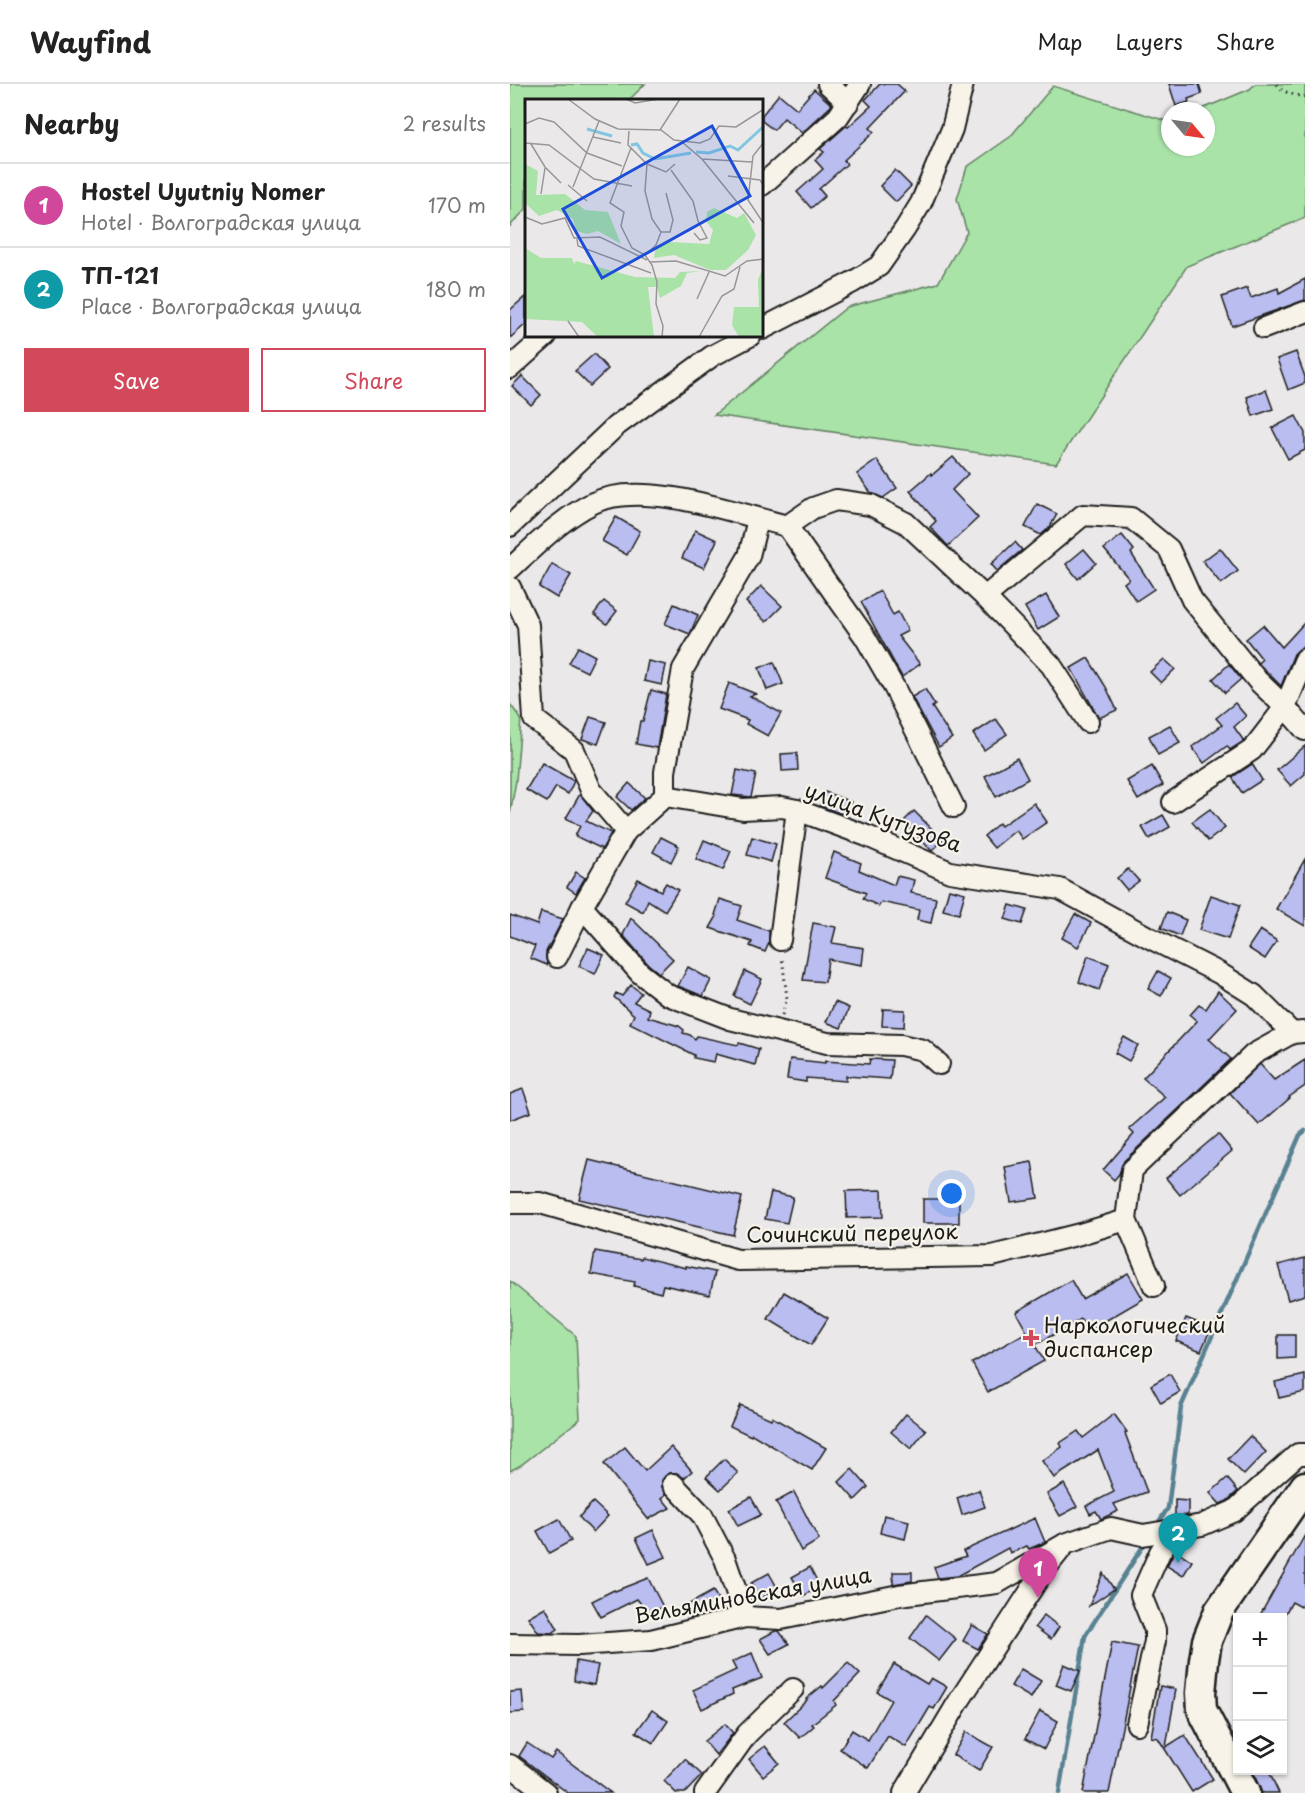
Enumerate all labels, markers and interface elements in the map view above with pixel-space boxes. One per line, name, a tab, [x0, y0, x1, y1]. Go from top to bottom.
text: Wayfind	[30, 20, 151, 63]
text: Map	[1038, 25, 1082, 57]
text: Layers	[1115, 25, 1183, 57]
text: Share	[1216, 25, 1275, 57]
inset map	[525, 99, 764, 338]
north arrow	[1161, 102, 1215, 156]
text: Nearby	[24, 104, 119, 143]
text: 2 results	[403, 108, 486, 138]
text: Hostel Uyutniy Nomer	[81, 174, 325, 207]
text: 1	[39, 190, 48, 220]
text: 170 m	[428, 190, 486, 220]
text: Hotel · Волгоградская улица	[81, 207, 361, 237]
text: ТП-121	[81, 258, 159, 291]
text: 2	[36, 274, 51, 304]
text: 180 m	[426, 274, 486, 304]
text: Place · Волгоградская улица	[81, 291, 361, 321]
button: Save	[24, 348, 249, 412]
button: Share	[261, 348, 486, 412]
street label: улица Кутузова	[801, 773, 967, 859]
your location	[937, 1179, 966, 1208]
street label: Сочинский переулок	[746, 1214, 959, 1250]
place label: Наркологический диспансер	[1044, 1308, 1225, 1364]
marker: Наркологический диспансер	[1022, 1329, 1040, 1347]
pin: 2	[1158, 1514, 1198, 1563]
pin: 1	[1018, 1548, 1058, 1598]
street label: Вельяминовская улица	[632, 1557, 874, 1631]
map controls	[1233, 1613, 1287, 1775]
button: +	[1233, 1613, 1287, 1667]
button: −	[1233, 1667, 1287, 1721]
button: layers	[1233, 1721, 1287, 1775]

